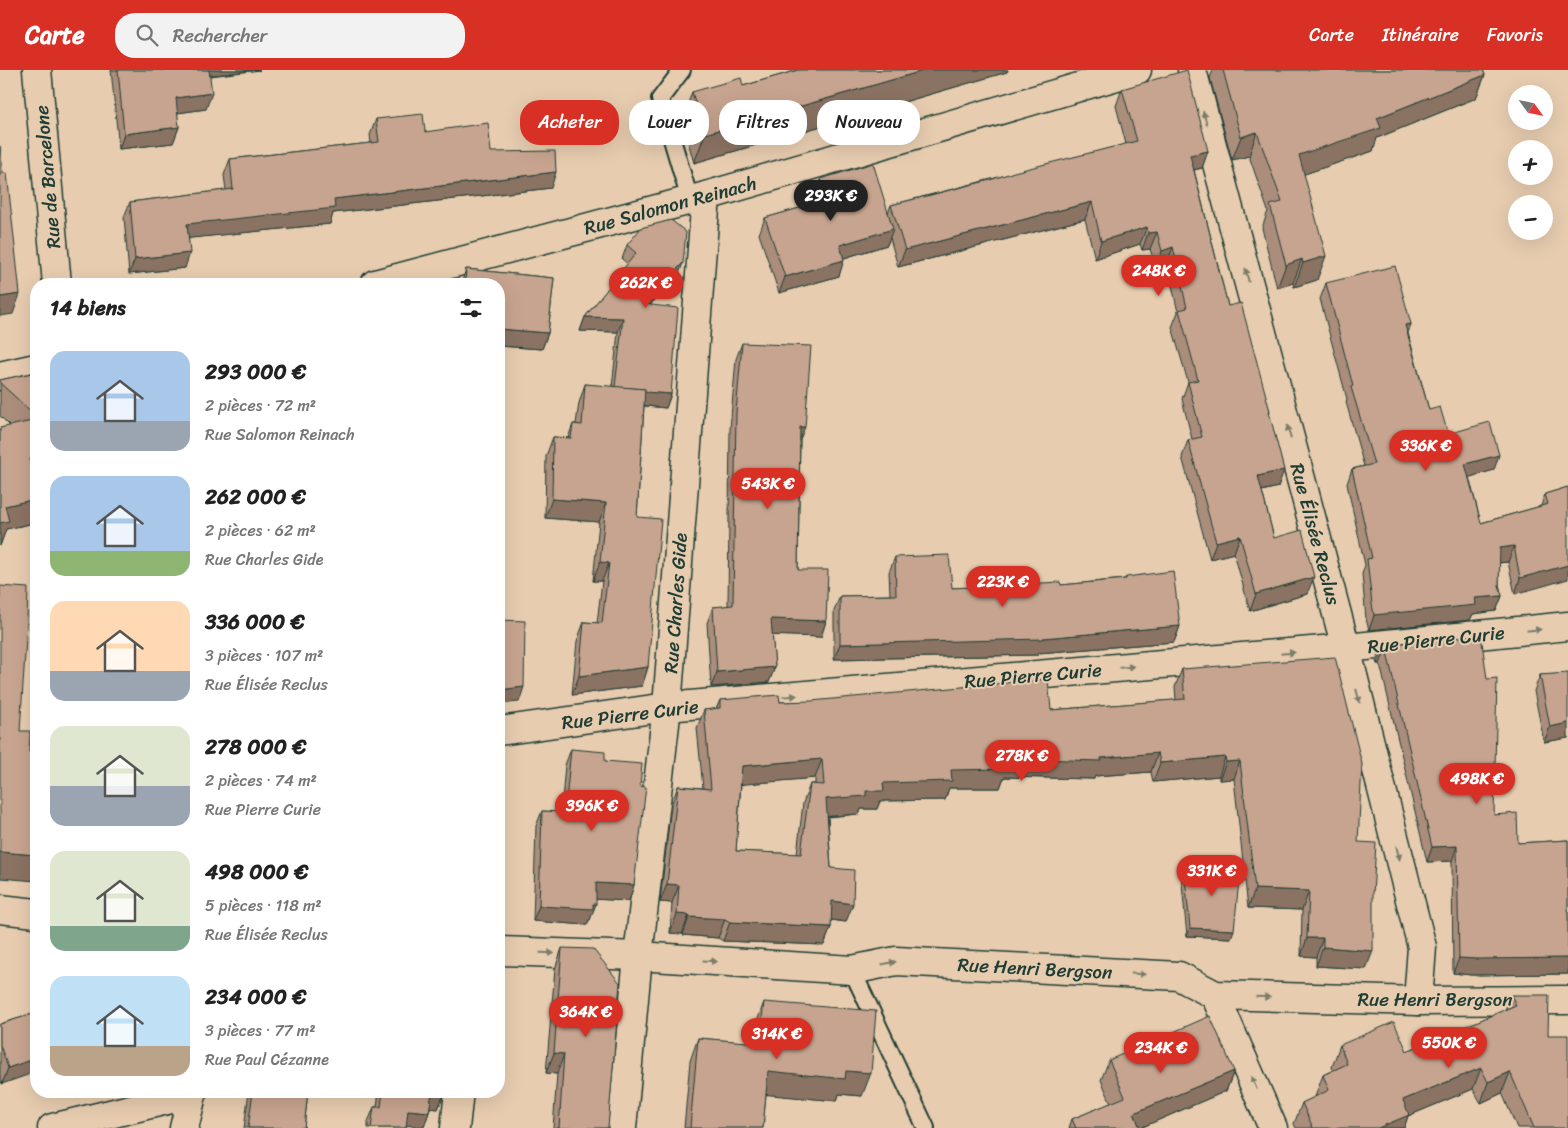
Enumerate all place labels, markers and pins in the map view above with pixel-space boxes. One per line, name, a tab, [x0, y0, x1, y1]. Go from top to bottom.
pin: 293K €	[790, 180, 872, 222]
pin: 248K €	[1118, 254, 1200, 297]
pin: 262K €	[605, 266, 687, 309]
pin: 336K €	[1385, 430, 1467, 472]
pin: 543K €	[727, 468, 809, 510]
pin: 223K €	[962, 566, 1044, 608]
pin: 278K €	[981, 740, 1063, 782]
pin: 498K €	[1436, 762, 1518, 805]
pin: 396K €	[551, 790, 633, 832]
pin: 331K €	[1171, 854, 1253, 897]
pin: 364K €	[545, 996, 627, 1038]
pin: 314K €	[736, 1018, 818, 1060]
pin: 550K €	[1408, 1026, 1490, 1069]
pin: 234K €	[1120, 1032, 1202, 1074]

